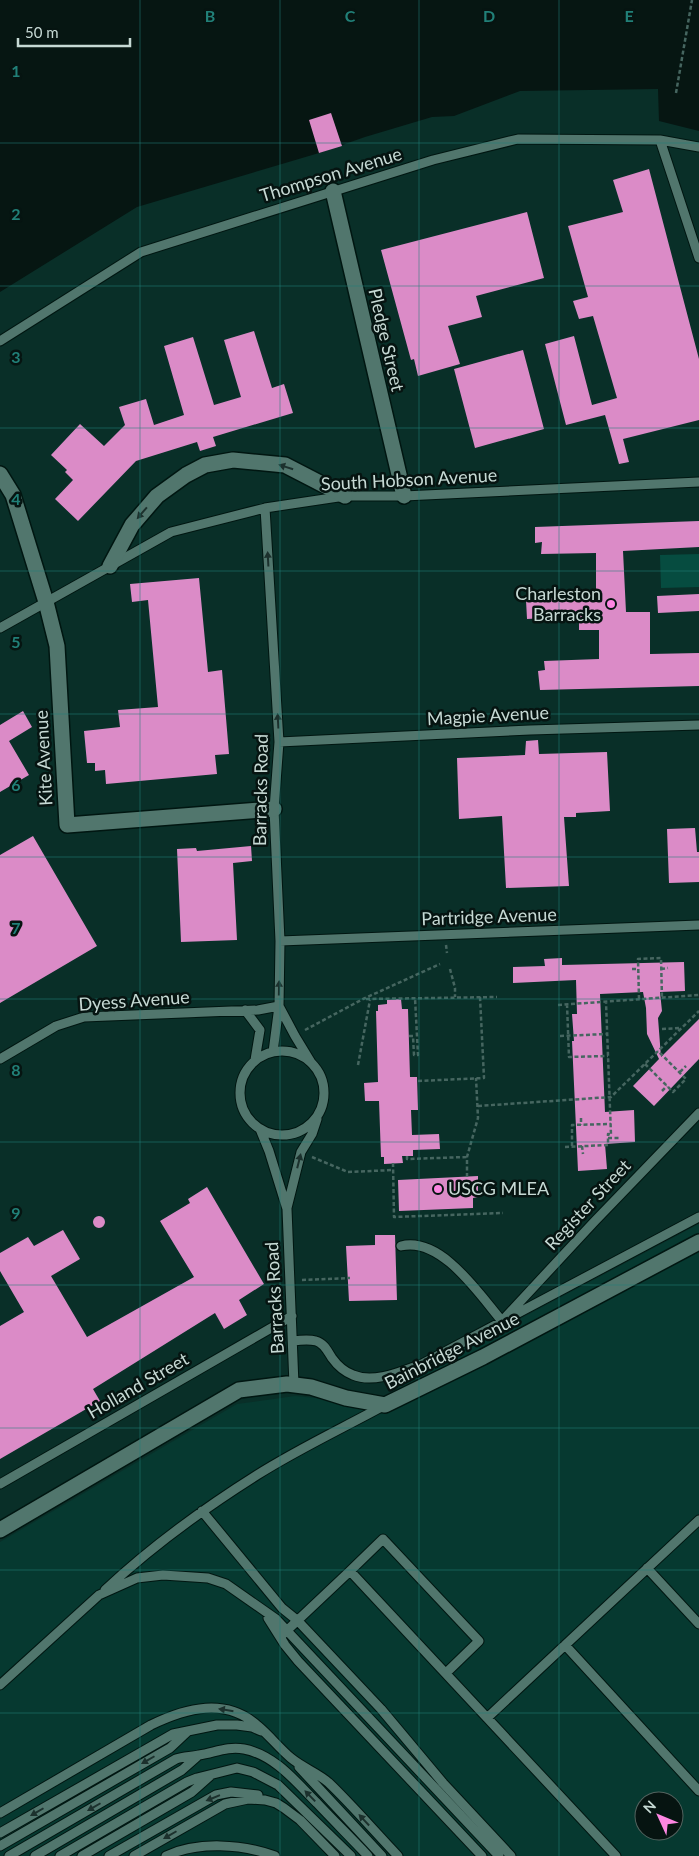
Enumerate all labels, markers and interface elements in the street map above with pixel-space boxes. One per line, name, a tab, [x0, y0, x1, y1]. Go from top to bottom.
text: B	[205, 6, 215, 25]
text: C	[345, 6, 356, 25]
text: D	[483, 6, 495, 25]
text: E	[624, 6, 634, 25]
scale bar	[18, 15, 130, 47]
text: 50 m	[25, 23, 59, 41]
text: 1	[11, 61, 21, 80]
street label: Thompson Avenue	[257, 142, 404, 206]
text: 2	[11, 204, 21, 223]
street label: Pledge Street	[364, 286, 410, 394]
text: 3	[11, 347, 21, 366]
one-way arrow	[278, 462, 293, 470]
street label: South Hobson Avenue	[320, 463, 498, 495]
text: 4	[11, 489, 21, 508]
one-way arrow	[136, 507, 148, 519]
one-way arrow	[263, 551, 271, 567]
place label: Charleston Barracks	[515, 582, 601, 625]
marker: Charleston Barracks	[605, 598, 617, 610]
text: 5	[11, 632, 21, 651]
street label: Magpie Avenue	[426, 701, 550, 729]
street label: Kite Avenue	[30, 710, 56, 806]
one-way arrow	[273, 713, 281, 729]
street label: Barracks Road	[248, 734, 272, 846]
text: 6	[11, 775, 21, 794]
street label: Partridge Avenue	[421, 903, 557, 929]
text: 7	[11, 918, 21, 937]
one-way arrow	[276, 980, 284, 996]
street label: Dyess Avenue	[78, 985, 190, 1015]
text: 8	[11, 1060, 21, 1079]
one-way arrow	[295, 1154, 303, 1169]
street label: Register Street	[540, 1154, 635, 1254]
place label: USCG MLEA	[448, 1177, 550, 1199]
marker: USCG MLEA	[432, 1183, 444, 1195]
text: 9	[11, 1203, 21, 1222]
street label: Barracks Road	[260, 1241, 288, 1355]
street label: Bainbridge Avenue	[381, 1307, 523, 1394]
street label: Holland Street	[83, 1347, 193, 1423]
one-way arrow	[217, 1705, 233, 1713]
one-way arrow	[141, 1756, 155, 1765]
one-way arrow	[304, 1790, 316, 1802]
north arrow	[634, 1791, 684, 1841]
one-way arrow	[206, 1794, 220, 1802]
text: N	[639, 1797, 659, 1816]
one-way arrow	[87, 1803, 100, 1812]
one-way arrow	[29, 1808, 44, 1816]
one-way arrow	[358, 1815, 370, 1827]
one-way arrow	[163, 1831, 177, 1840]

